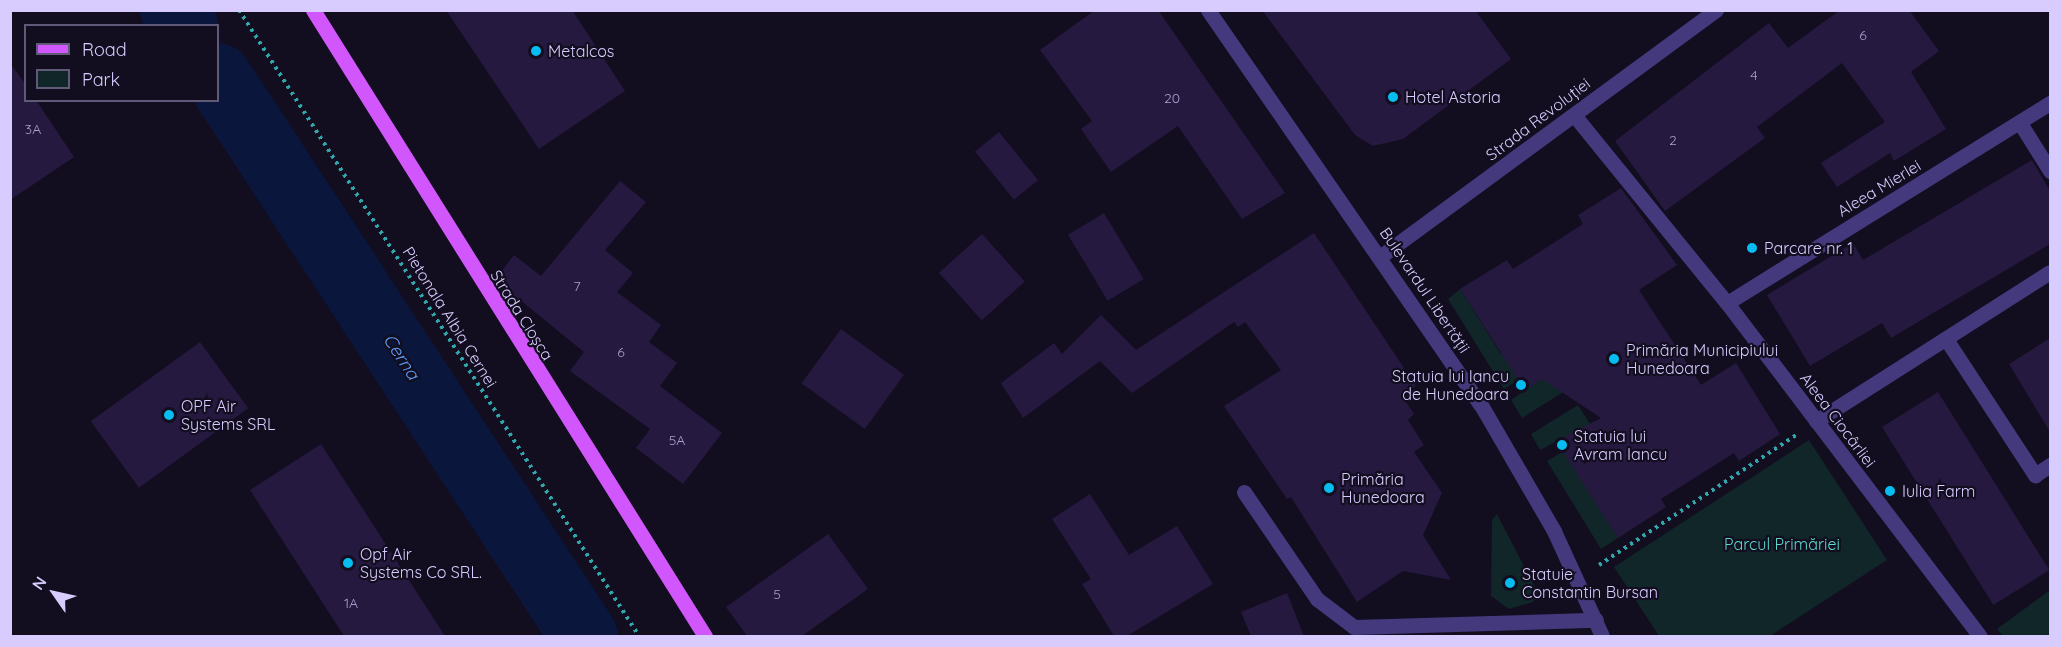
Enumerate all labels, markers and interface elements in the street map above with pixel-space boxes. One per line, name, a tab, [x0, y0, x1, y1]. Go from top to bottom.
legend	[24, 24, 219, 102]
house number: 6	[1859, 27, 1867, 43]
text: Road	[82, 38, 127, 61]
place label: Metalcos	[548, 41, 614, 61]
marker: Metalcos	[529, 44, 543, 58]
house number: 4	[1750, 67, 1758, 83]
text: Park	[82, 68, 120, 91]
street label: Strada Revoluției	[1482, 74, 1594, 164]
place label: Hotel Astoria	[1405, 87, 1501, 107]
house number: 20	[1164, 90, 1180, 106]
marker: Hotel Astoria	[1386, 90, 1400, 104]
house number: 3A	[25, 121, 41, 137]
house number: 2	[1669, 132, 1677, 148]
street label: Aleea Mierlei	[1834, 156, 1924, 220]
street label: Bulevardul Libertății	[1376, 224, 1474, 356]
place label: Parcare nr. 1	[1764, 238, 1853, 258]
marker: Parcare nr. 1	[1745, 241, 1759, 255]
street label: Pietonala Albia Cernei	[399, 243, 501, 391]
street label: Strada Cloșca	[487, 266, 557, 364]
house number: 7	[573, 278, 581, 294]
water label: Cerna	[378, 330, 424, 384]
place label: Primăria Municipiului Hunedoara	[1626, 340, 1778, 378]
house number: 6	[617, 344, 625, 360]
marker: Primăria Municipiului Hunedoara	[1607, 352, 1621, 366]
place label: Statuia lui Iancu de Hunedoara	[1392, 366, 1509, 404]
street label: Aleea Ciocârliei	[1796, 369, 1880, 471]
marker: Statuia lui Iancu de Hunedoara	[1514, 378, 1528, 392]
place label: OPF Air Systems SRL	[181, 396, 275, 434]
marker: OPF Air Systems SRL	[162, 408, 176, 422]
place label: Statuia lui Avram Iancu	[1574, 426, 1667, 464]
house number: 5A	[669, 432, 685, 448]
marker: Statuia lui Avram Iancu	[1555, 438, 1569, 452]
place label: Primăria Hunedoara	[1341, 469, 1425, 507]
marker: Primăria Hunedoara	[1322, 481, 1336, 495]
place label: Iulia Farm	[1902, 481, 1975, 501]
marker: Iulia Farm	[1883, 484, 1897, 498]
park label: Parcul Primăriei	[1724, 534, 1840, 554]
place label: Opf Air Systems Co SRL.	[360, 544, 482, 582]
marker: Opf Air Systems Co SRL.	[341, 556, 355, 570]
north arrow	[24, 563, 84, 623]
place label: Statuie Constantin Bursan	[1522, 564, 1658, 602]
text: N	[27, 572, 51, 593]
marker: Statuie Constantin Bursan	[1503, 576, 1517, 590]
house number: 5	[773, 586, 781, 602]
house number: 1A	[344, 595, 358, 611]

